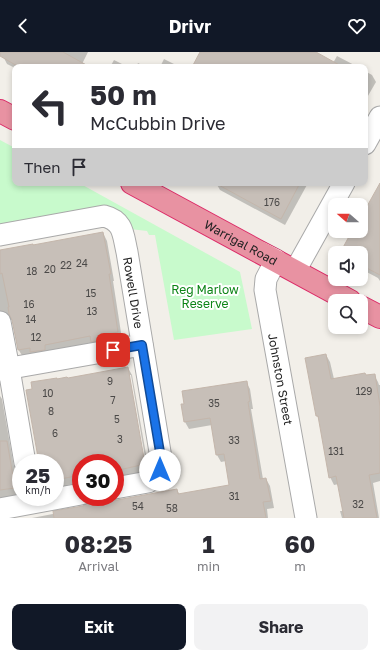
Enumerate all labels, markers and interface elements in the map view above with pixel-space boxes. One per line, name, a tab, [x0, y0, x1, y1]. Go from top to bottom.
icon: back	[12, 15, 34, 37]
text: Drivr	[169, 15, 211, 37]
icon: heart	[346, 15, 368, 37]
text: 50 m	[90, 78, 157, 111]
icon: left	[24, 80, 76, 132]
text: McCubbin Drive	[90, 112, 226, 134]
icon: arrive	[68, 156, 90, 178]
text: Then	[24, 158, 60, 176]
house number: 176	[264, 196, 280, 208]
north arrow	[328, 198, 368, 238]
map controls	[328, 198, 368, 334]
street label: Warrigal Road	[202, 216, 280, 268]
button: sound	[328, 246, 368, 286]
street label: Rowell Drive	[120, 256, 147, 329]
house number: 24	[76, 257, 88, 269]
house number: 22	[60, 259, 72, 271]
house number: 20	[44, 263, 56, 275]
house number: 18	[27, 265, 37, 277]
park label: Reg Marlow Reserve	[171, 282, 239, 311]
house number: 15	[86, 287, 97, 299]
button: search	[328, 294, 368, 334]
house number: 16	[24, 298, 34, 310]
house number: 13	[87, 305, 97, 317]
house number: 14	[26, 313, 36, 325]
house number: 12	[31, 331, 42, 343]
street label: Johnston Street	[265, 332, 297, 426]
pin	[96, 333, 130, 367]
icon: arrive	[102, 339, 124, 361]
house number: 9	[107, 375, 113, 387]
house number: 129	[356, 385, 372, 397]
house number: 10	[42, 387, 54, 399]
house number: 7	[110, 394, 116, 406]
house number: 35	[208, 397, 220, 409]
house number: 8	[48, 405, 54, 417]
house number: 5	[114, 413, 120, 425]
house number: 6	[52, 427, 58, 439]
house number: 3	[117, 433, 123, 445]
house number: 33	[228, 434, 240, 446]
house number: 131	[328, 445, 344, 457]
position arrow	[139, 449, 181, 491]
speed limit sign: 30	[72, 454, 124, 506]
text: 25	[26, 463, 50, 487]
text: km/h	[25, 484, 51, 496]
house number: 31	[229, 490, 239, 502]
house number: 32	[352, 498, 364, 510]
house number: 54	[132, 500, 144, 512]
house number: 58	[166, 502, 178, 514]
text: 08:25	[65, 529, 132, 558]
text: 1	[202, 529, 215, 558]
text: 60	[285, 529, 315, 558]
text: Arrival	[78, 558, 119, 574]
text: min	[197, 558, 220, 574]
text: m	[294, 558, 306, 574]
button: Exit	[12, 604, 186, 650]
button: Share	[194, 604, 368, 650]

